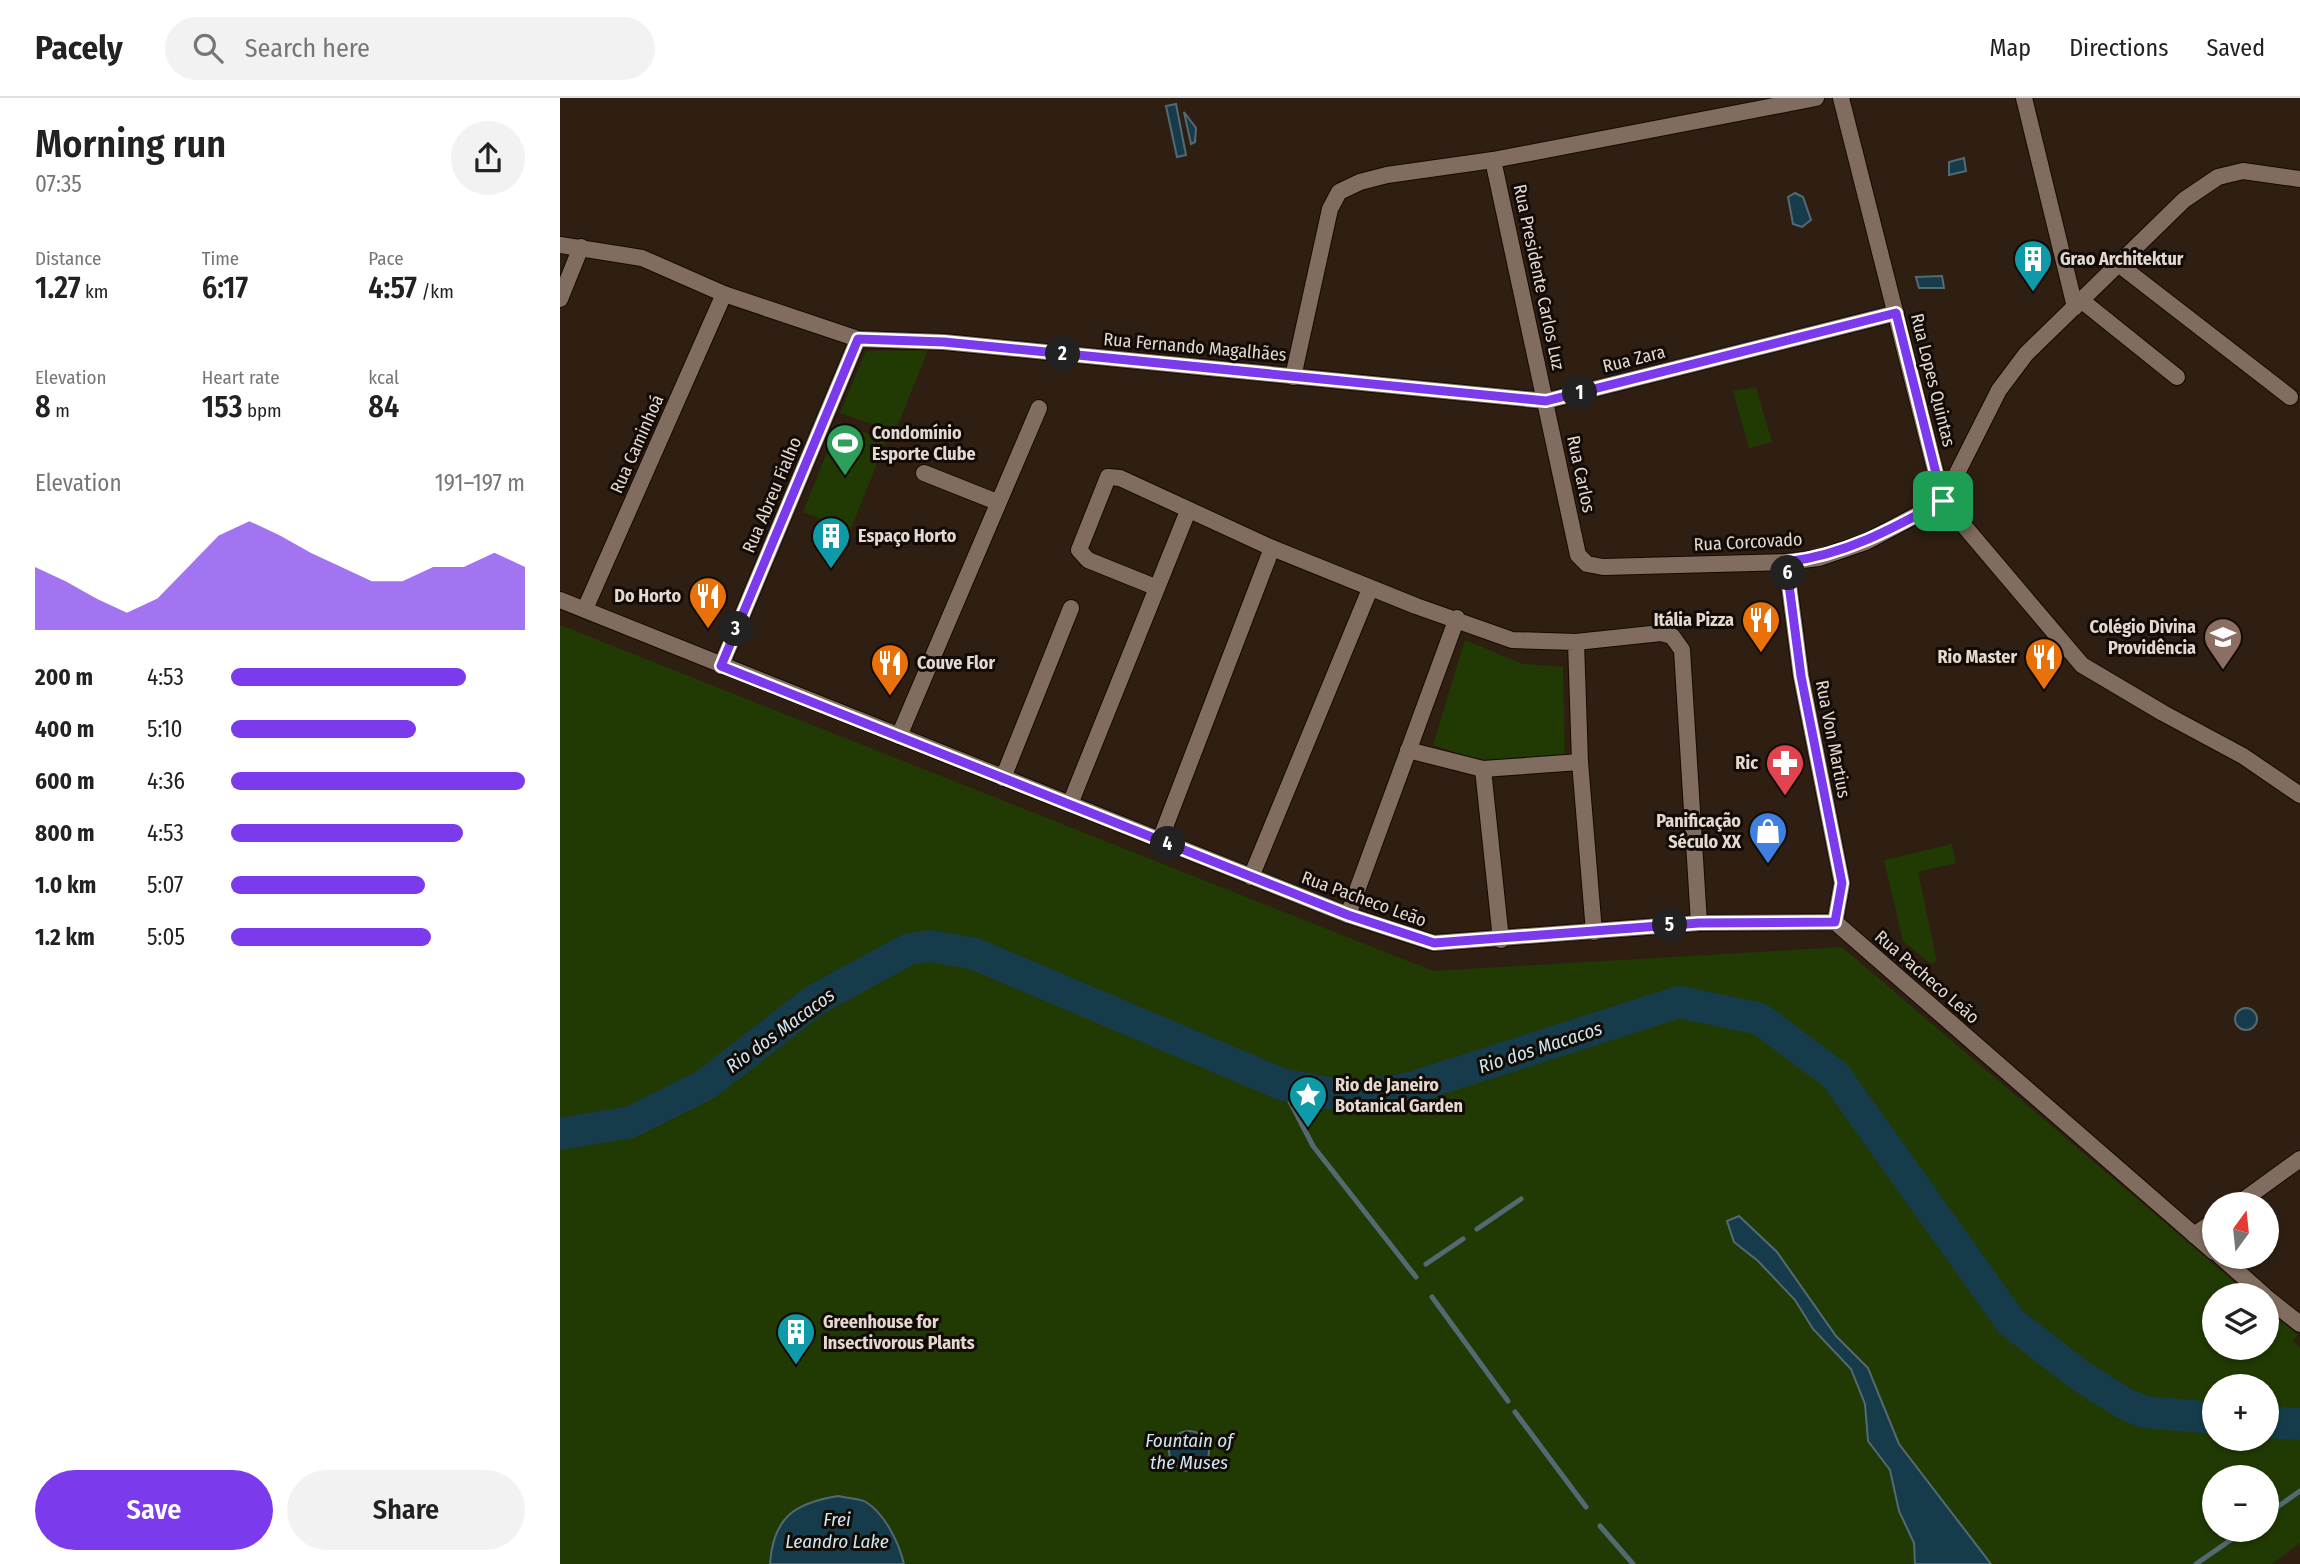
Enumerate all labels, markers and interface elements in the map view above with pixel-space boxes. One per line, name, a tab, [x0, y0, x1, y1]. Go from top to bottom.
search box	[165, 17, 655, 80]
text: Pacely	[35, 28, 123, 68]
icon: search	[189, 29, 227, 67]
text: Search here	[245, 33, 370, 64]
text: Map	[1990, 34, 2031, 62]
text: Directions	[2069, 34, 2168, 62]
text: Saved	[2206, 34, 2265, 62]
text: Morning run	[35, 121, 226, 167]
button: share	[451, 121, 525, 195]
text: 07:35	[35, 170, 82, 198]
street label: Rua Presidente Carlos Luz	[1509, 182, 1569, 372]
building icon: Grao Architektur	[2012, 238, 2054, 293]
text: Distance	[35, 247, 102, 270]
text: Time	[202, 247, 239, 270]
text: Pace	[368, 247, 404, 270]
place label: Grao Architektur	[2060, 248, 2184, 270]
text: 1.27	[35, 270, 80, 306]
text: 6:17	[202, 270, 248, 306]
text: 4:57	[368, 270, 417, 306]
text: km	[80, 280, 108, 303]
text: /km	[417, 280, 454, 303]
street label: Rua Lopes Quintas	[1906, 311, 1960, 449]
street label: Rua Fernando Magalhães	[1103, 328, 1288, 366]
pin: 2	[1046, 336, 1080, 372]
street label: Rua Zara	[1600, 341, 1668, 377]
text: 2	[1058, 342, 1067, 365]
text: Elevation	[35, 366, 107, 389]
text: Heart rate	[202, 366, 280, 389]
text: kcal	[368, 366, 399, 389]
pin: 1	[1562, 376, 1598, 410]
text: 1	[1575, 381, 1584, 404]
text: 8	[35, 389, 51, 425]
text: 153	[202, 389, 242, 425]
text: 84	[368, 389, 399, 425]
street label: Rua Caminhoá	[605, 391, 669, 497]
text: m	[51, 399, 70, 422]
text: bpm	[242, 399, 282, 422]
sports icon: Condomínio Esporte Clube	[824, 422, 866, 477]
place label: Condomínio Esporte Clube	[872, 422, 976, 465]
street label: Rua Carlos	[1562, 433, 1600, 515]
street label: Rua Abreu Fialho	[738, 434, 806, 556]
text: Elevation	[35, 469, 122, 497]
text: 191–197 m	[435, 469, 525, 497]
pin	[1913, 471, 1973, 531]
icon: arrive	[1924, 482, 1962, 520]
building icon: Espaço Horto	[810, 515, 852, 570]
place label: Espaço Horto	[858, 525, 957, 547]
street label: Rua Corcovado	[1693, 528, 1803, 556]
pin: 6	[1770, 556, 1806, 590]
text: 6	[1783, 561, 1792, 584]
restaurant icon: Do Horto	[687, 575, 729, 630]
place label: Do Horto	[614, 585, 681, 607]
restaurant icon: Itália Pizza	[1740, 599, 1782, 654]
place label: Itália Pizza	[1654, 609, 1734, 631]
pin: 3	[718, 612, 754, 646]
place label: Colégio Divina Providência	[2090, 616, 2196, 659]
school or university icon: Colégio Divina Providência	[2202, 616, 2244, 671]
text: 3	[731, 617, 740, 640]
restaurant icon: Rio Master	[2023, 636, 2065, 691]
restaurant icon: Couve Flor	[869, 642, 911, 697]
place label: Rio Master	[1937, 646, 2017, 668]
place label: Couve Flor	[917, 652, 995, 674]
text: 200 m	[35, 663, 93, 691]
text: 4:53	[147, 663, 184, 691]
street label: Rua Von Martius	[1811, 678, 1855, 800]
text: 400 m	[35, 715, 94, 743]
text: 5:10	[147, 715, 182, 743]
pharmacy icon: Ric	[1764, 742, 1806, 797]
place label: Ric	[1735, 752, 1758, 774]
text: 600 m	[35, 767, 94, 795]
text: 4:36	[147, 767, 185, 795]
place label: Panificação Século XX	[1656, 810, 1741, 853]
shop icon: Panificação Século XX	[1747, 810, 1789, 865]
text: 800 m	[35, 819, 95, 847]
text: 4:53	[147, 819, 184, 847]
pin: 4	[1150, 826, 1186, 862]
text: 4	[1163, 832, 1172, 855]
street label: Rua Pacheco Leão	[1299, 866, 1429, 932]
text: 1.0 km	[35, 871, 96, 899]
text: 5:07	[147, 871, 183, 899]
pin: 5	[1652, 908, 1688, 942]
text: 5	[1665, 913, 1674, 936]
text: 1.2 km	[35, 923, 95, 951]
text: 5:05	[147, 923, 185, 951]
street label: Rua Pacheco Leão	[1870, 926, 1984, 1028]
water label: Rio dos Macacos	[722, 983, 839, 1077]
water label: Rio dos Macacos	[1475, 1017, 1605, 1078]
place icon: Rio de Janeiro Botanical Garden	[1287, 1074, 1329, 1129]
place label: Rio de Janeiro Botanical Garden	[1335, 1074, 1463, 1117]
north arrow	[2202, 1192, 2278, 1269]
map controls	[2202, 1192, 2279, 1542]
button: layers	[2202, 1283, 2279, 1360]
building icon: Greenhouse for Insectivorous Plants	[775, 1311, 817, 1366]
place label: Greenhouse for Insectivorous Plants	[823, 1311, 975, 1354]
button: +	[2202, 1374, 2279, 1451]
water label: Fountain of the Muses	[1145, 1429, 1235, 1474]
button: −	[2202, 1465, 2279, 1542]
button: Save	[35, 1470, 273, 1550]
button: Share	[287, 1470, 525, 1550]
water label: Frei Leandro Lake	[785, 1508, 889, 1553]

